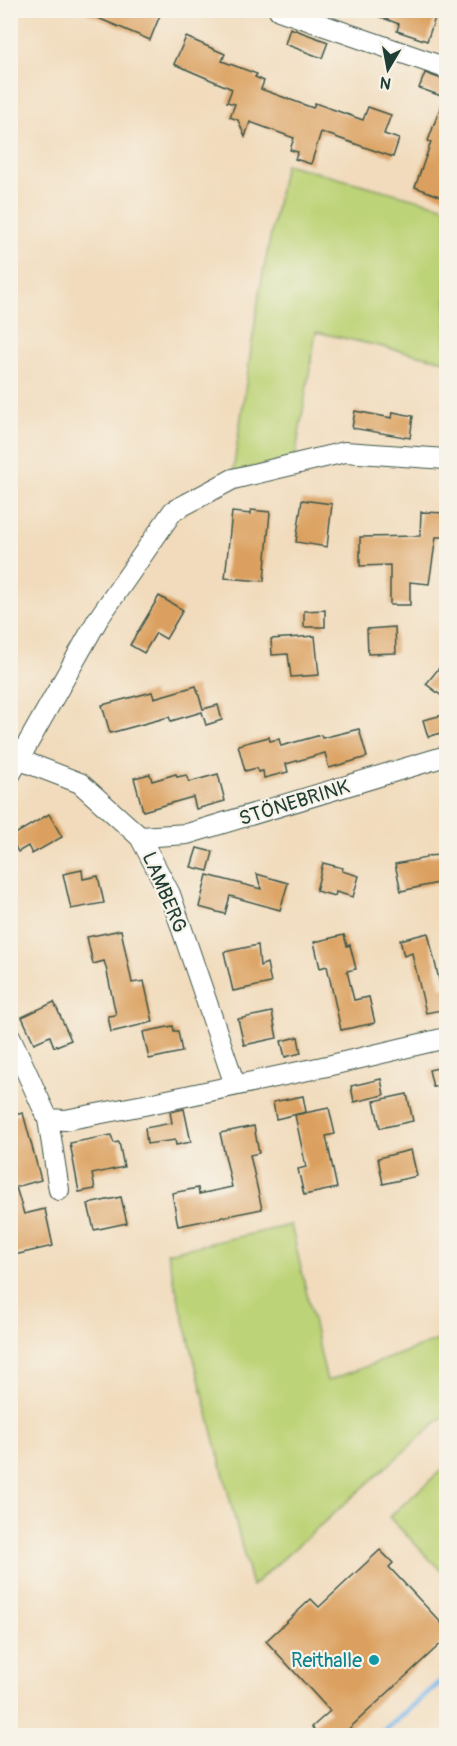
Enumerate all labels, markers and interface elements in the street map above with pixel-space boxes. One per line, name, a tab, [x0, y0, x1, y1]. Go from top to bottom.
north arrow	[358, 39, 418, 99]
text: N	[378, 72, 393, 94]
street label: STÖNEBRINK	[236, 774, 352, 831]
street label: LAMBERG	[136, 848, 193, 936]
place label: Reithalle	[291, 1648, 362, 1673]
marker: Reithalle	[367, 1653, 381, 1667]

